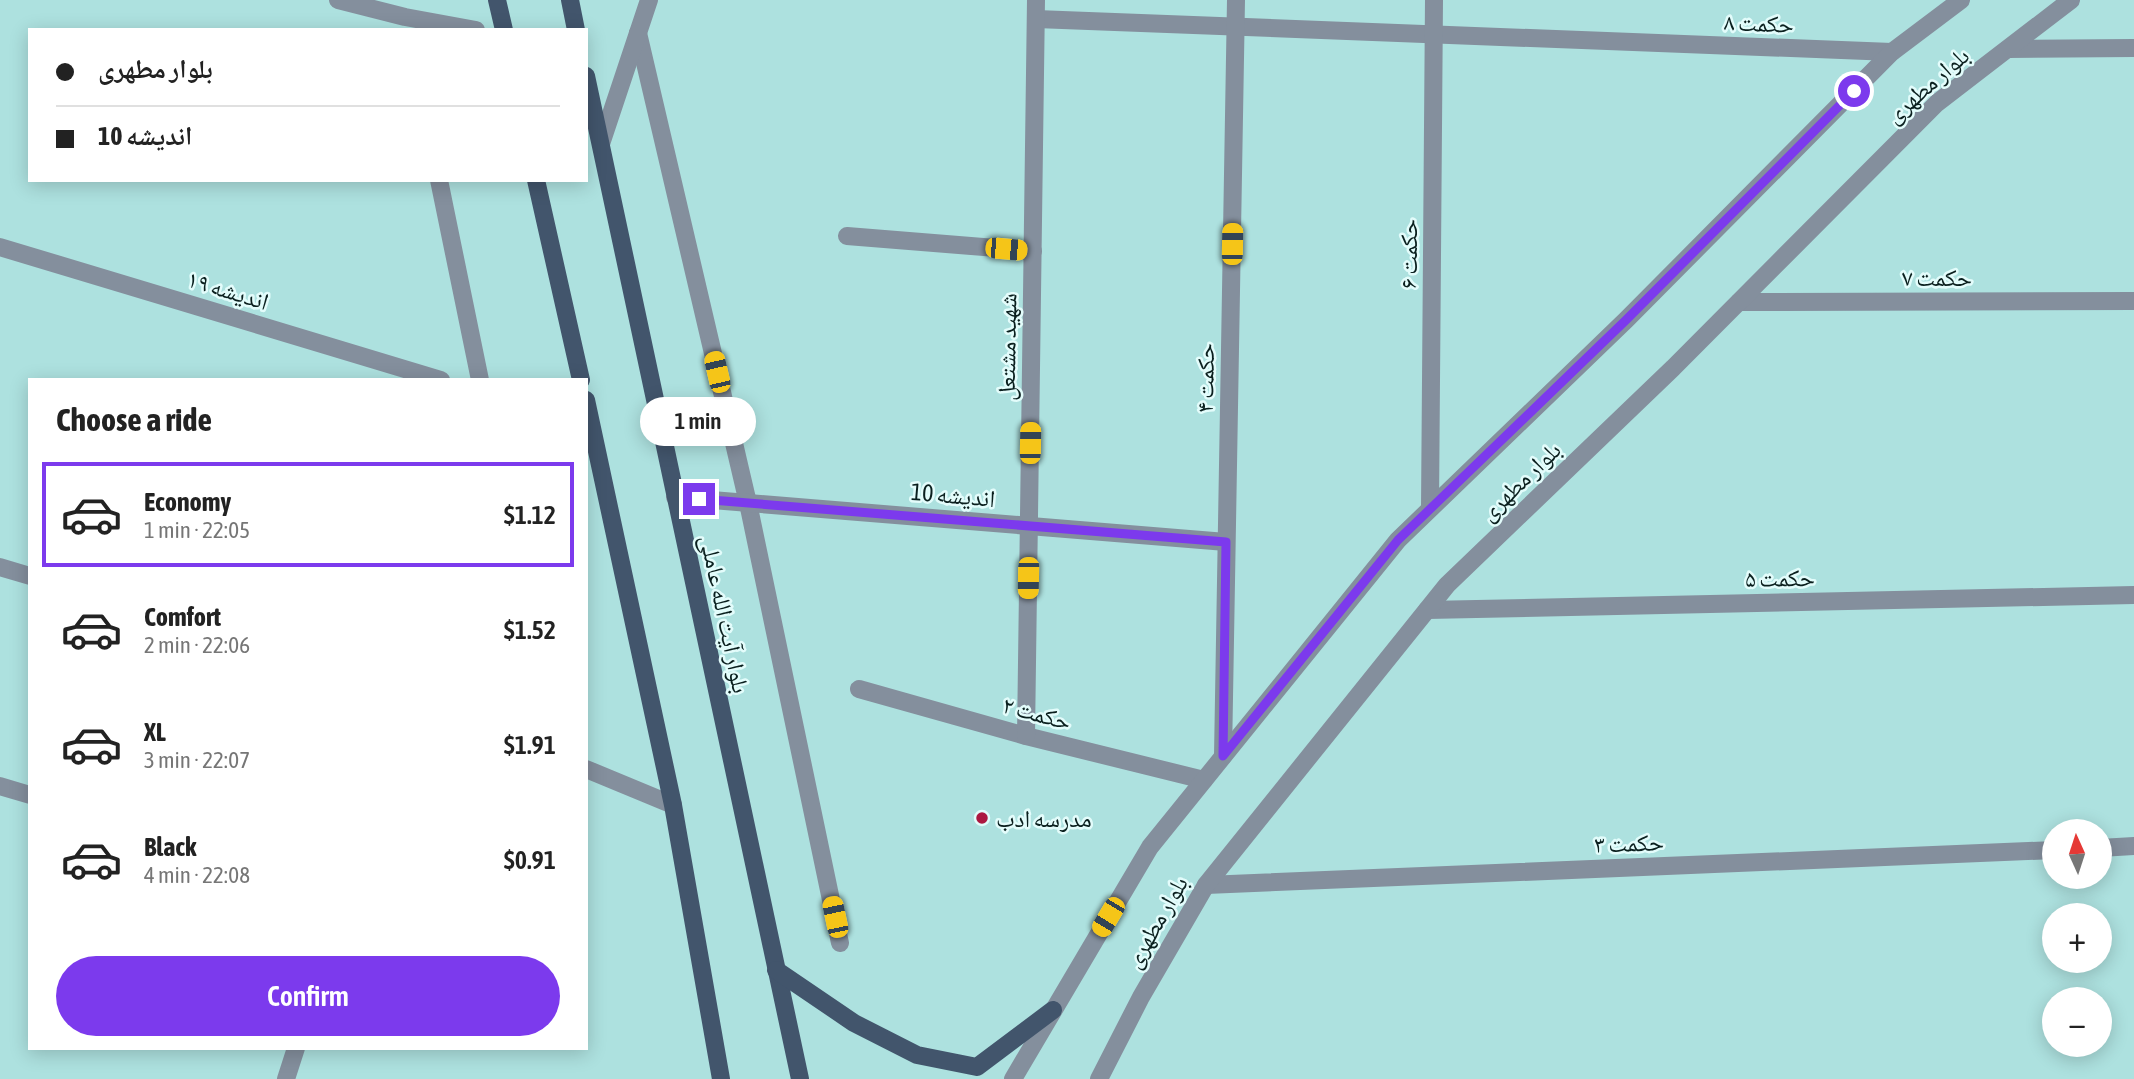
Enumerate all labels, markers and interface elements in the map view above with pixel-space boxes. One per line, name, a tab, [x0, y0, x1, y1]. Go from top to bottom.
street label: حکمت ۸	[1724, 8, 1794, 38]
street label: بلوار مطهری	[1880, 41, 1975, 129]
text: بلوار مطهری	[98, 54, 213, 84]
route start	[1838, 75, 1870, 107]
text: اندیشه 10	[98, 121, 192, 151]
street label: حکمت ۶	[1395, 219, 1422, 289]
car	[1222, 223, 1243, 265]
car	[985, 237, 1028, 261]
street label: حکمت ۷	[1902, 264, 1972, 291]
street label: اندیشه ۱۹	[184, 265, 272, 316]
street label: شهید مشتعل	[993, 293, 1022, 401]
street label: حکمت ۴	[1191, 343, 1219, 413]
car	[703, 349, 732, 395]
callout: 1 min	[641, 398, 757, 447]
text: Choose a ride	[56, 401, 212, 438]
text: 1 min	[675, 408, 721, 434]
car	[1020, 422, 1041, 464]
street label: بلوار مطهری	[1474, 436, 1567, 527]
street label: اندیشه 10	[910, 478, 996, 513]
icon: car	[60, 483, 123, 546]
route end	[683, 483, 715, 515]
text: Economy	[144, 487, 231, 517]
text: $1.12	[504, 500, 556, 530]
text: 1 min · 22:05	[144, 517, 250, 543]
street label: بلوار آیت‌ الله عاملی	[694, 532, 755, 696]
car	[1018, 557, 1039, 599]
street label: حکمت ۵	[1745, 564, 1815, 592]
icon: car	[60, 598, 123, 661]
text: Comfort	[144, 602, 221, 632]
text: $1.52	[504, 615, 556, 645]
text: 2 min · 22:06	[144, 632, 250, 658]
street label: حکمت ۲	[1000, 691, 1074, 735]
icon: car	[60, 713, 123, 776]
text: XL	[144, 717, 166, 747]
text: $1.91	[504, 730, 556, 760]
text: 3 min · 22:07	[144, 747, 250, 773]
place label: مدرسه ادب	[996, 805, 1092, 832]
marker: مدرسه ادب	[974, 810, 990, 826]
north arrow	[2042, 819, 2112, 889]
map controls	[2042, 819, 2112, 1057]
icon: car	[60, 828, 123, 891]
street label: حکمت ۳	[1594, 828, 1664, 858]
text: Black	[144, 832, 196, 862]
text: $0.91	[504, 845, 556, 875]
text: 4 min · 22:08	[144, 862, 250, 888]
street label: بلوار مطهری	[1119, 871, 1194, 973]
car	[821, 894, 850, 940]
car	[1089, 894, 1128, 940]
button: +	[2042, 903, 2112, 973]
button: Confirm	[56, 956, 560, 1036]
button: −	[2042, 987, 2112, 1057]

